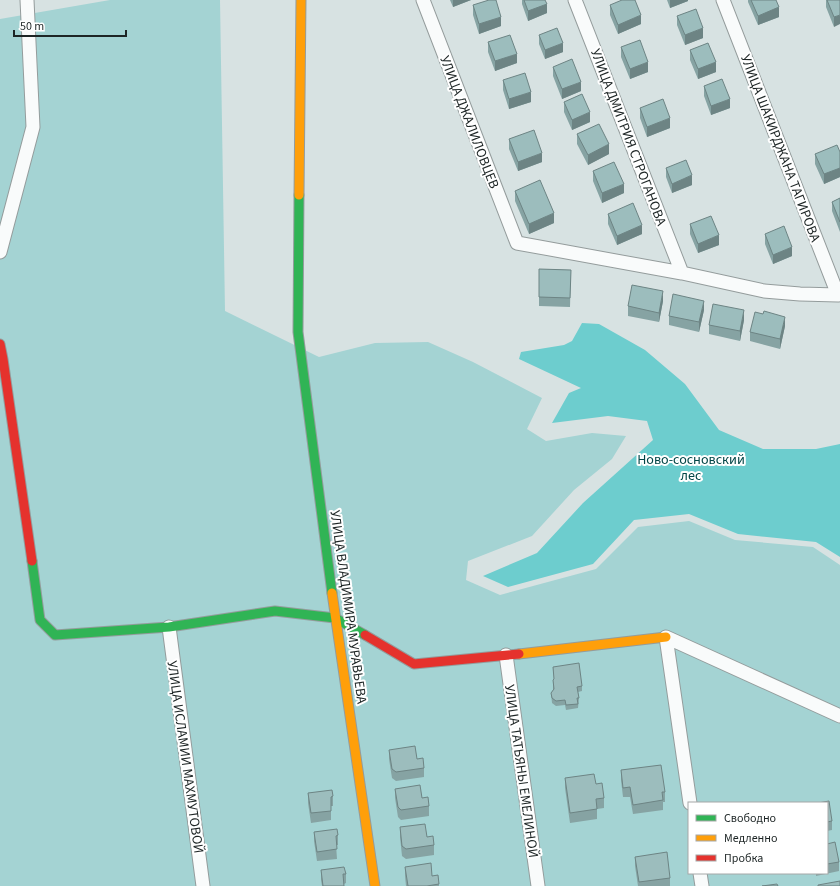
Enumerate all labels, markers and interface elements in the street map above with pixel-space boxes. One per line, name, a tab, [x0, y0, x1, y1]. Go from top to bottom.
scale bar	[14, 12, 126, 38]
text: 50 m	[20, 18, 44, 35]
street label: УЛИЦА ДМИТРИЯ СТРОГАНОВА	[585, 46, 671, 229]
street label: УЛИЦА ШАКИРДЖАНА ТАГИРОВА	[735, 52, 825, 245]
street label: УЛИЦА ДЖАЛИЛОВЦЕВ	[434, 53, 504, 192]
park label: Ново-сосновский лес	[637, 450, 745, 486]
street label: УЛИЦА ВЛАДИМИРА МУРАВЬЕВА	[325, 509, 372, 706]
street label: УЛИЦА ИСЛАМИИ МАХМУТОВОЙ	[162, 660, 208, 855]
street label: УЛИЦА ТАТЬЯНЫ ЕМЕЛИНОЙ	[499, 683, 543, 859]
legend	[688, 802, 828, 874]
text: Свободно	[724, 810, 776, 827]
text: Медленно	[724, 830, 778, 847]
text: Пробка	[724, 850, 763, 867]

